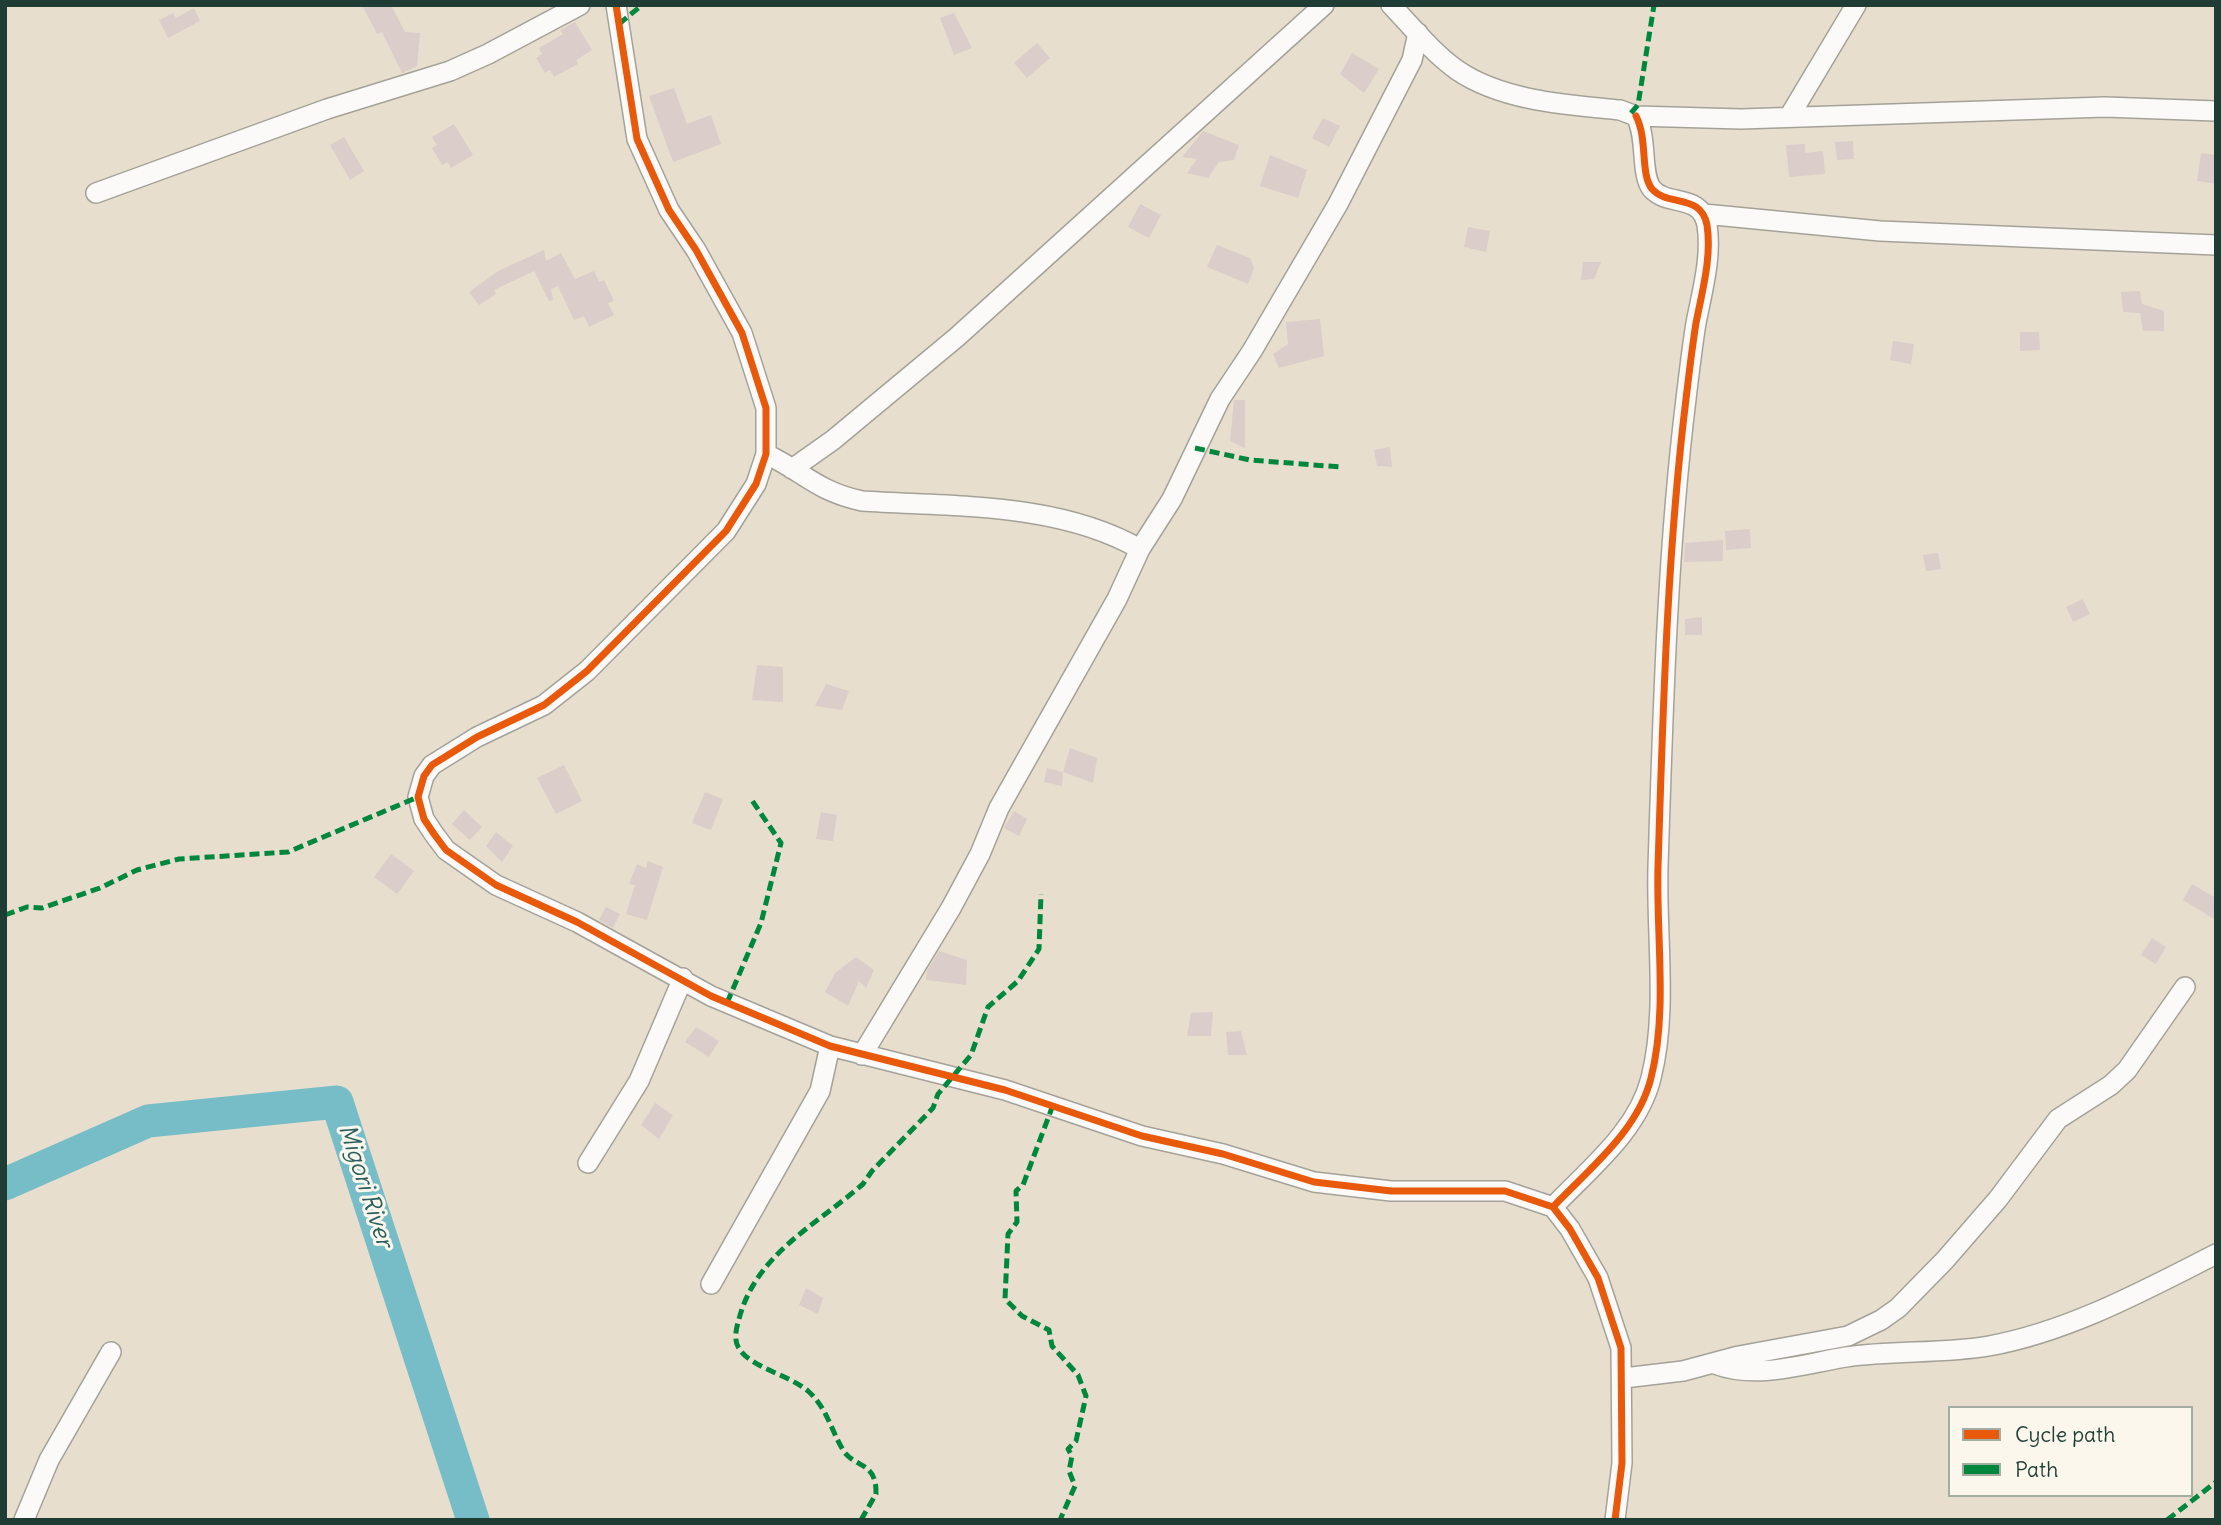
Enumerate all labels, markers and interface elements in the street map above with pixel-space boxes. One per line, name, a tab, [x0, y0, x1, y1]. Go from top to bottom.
water label: Migori River	[332, 1121, 398, 1251]
legend	[1948, 1406, 2193, 1497]
text: Cycle path	[2015, 1421, 2115, 1448]
text: Path	[2015, 1456, 2058, 1483]

